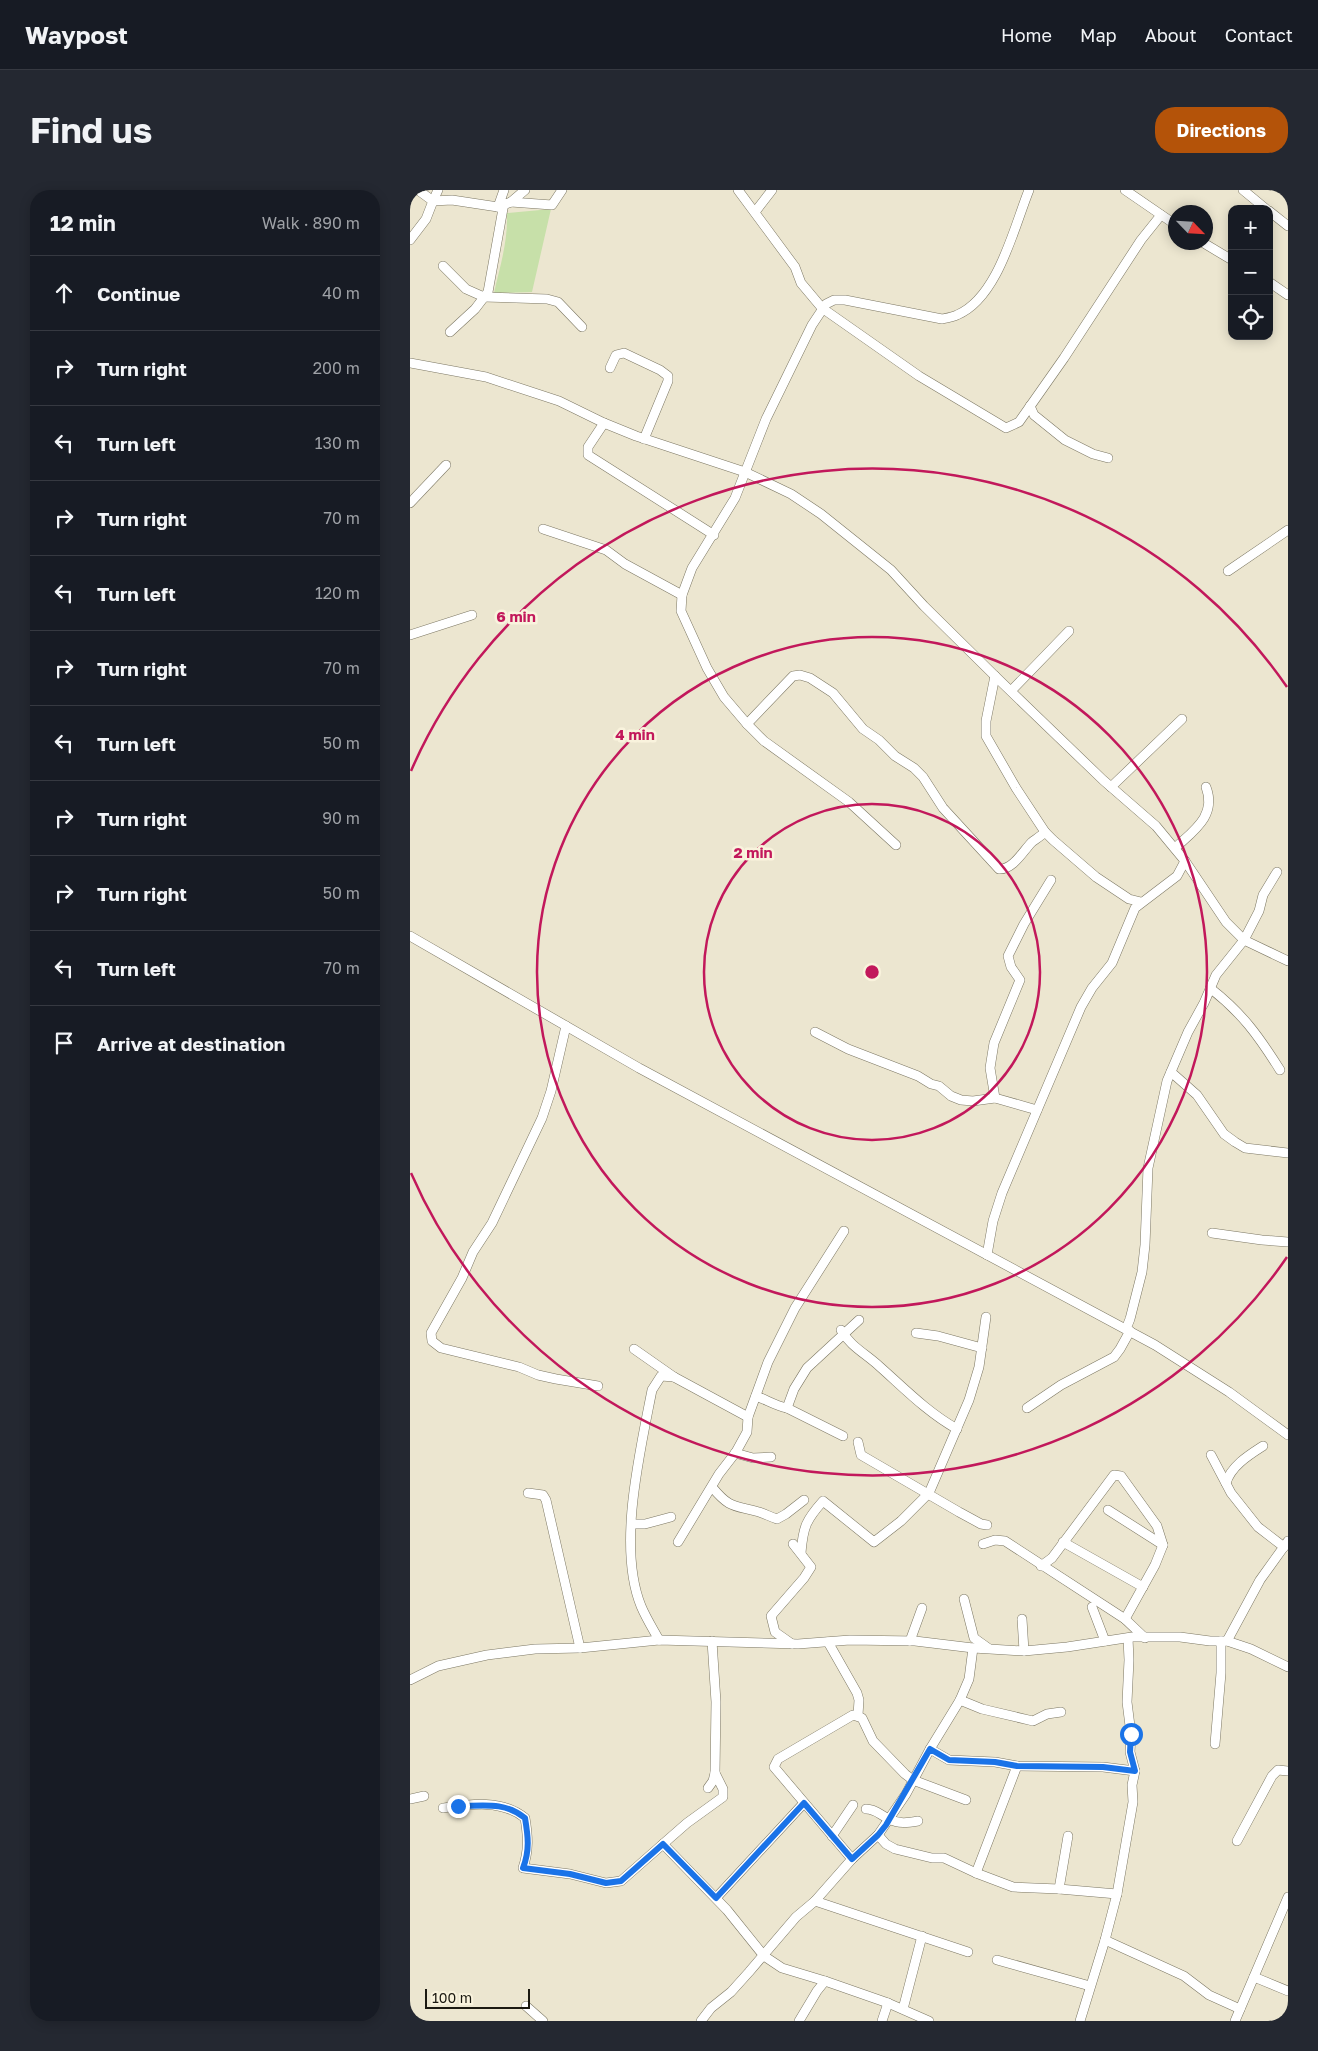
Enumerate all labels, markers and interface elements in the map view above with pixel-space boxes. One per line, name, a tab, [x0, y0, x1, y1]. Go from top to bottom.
text: Waypost	[25, 20, 128, 49]
text: Home	[1001, 24, 1052, 46]
text: Map	[1080, 24, 1117, 46]
text: About	[1145, 24, 1197, 46]
text: Contact	[1225, 24, 1293, 46]
button: Directions	[1155, 107, 1288, 153]
text: Find us	[30, 109, 152, 151]
north arrow	[1168, 205, 1213, 250]
map controls	[1228, 205, 1273, 340]
button: +	[1228, 205, 1273, 250]
text: 12 min	[50, 210, 116, 236]
text: Walk · 890 m	[262, 213, 360, 233]
button: −	[1228, 250, 1273, 295]
icon: ahead	[50, 279, 78, 307]
text: Continue	[97, 282, 180, 305]
text: 40 m	[322, 283, 360, 303]
button: locate	[1228, 295, 1273, 340]
icon: right	[50, 354, 78, 382]
text: Turn right	[97, 357, 187, 380]
text: 200 m	[313, 358, 360, 378]
icon: left	[50, 429, 78, 457]
text: Turn left	[97, 432, 176, 455]
text: 130 m	[315, 433, 360, 453]
icon: right	[50, 504, 78, 532]
text: Turn right	[97, 507, 187, 530]
text: 70 m	[323, 508, 360, 528]
icon: left	[50, 579, 78, 607]
text: Turn left	[97, 582, 176, 605]
text: 120 m	[315, 583, 360, 603]
text: 6 min	[496, 607, 536, 625]
icon: right	[50, 654, 78, 682]
text: Turn right	[97, 657, 187, 680]
text: 70 m	[323, 658, 360, 678]
text: 4 min	[615, 725, 655, 743]
icon: left	[50, 729, 78, 757]
text: Turn left	[97, 732, 176, 755]
text: 50 m	[323, 733, 360, 753]
icon: right	[50, 804, 78, 832]
text: Turn right	[97, 807, 187, 830]
text: 90 m	[322, 808, 360, 828]
text: 2 min	[733, 843, 773, 861]
icon: right	[50, 879, 78, 907]
text: Turn right	[97, 882, 187, 905]
text: 50 m	[323, 883, 360, 903]
icon: left	[50, 954, 78, 982]
text: Turn left	[97, 957, 176, 980]
text: 70 m	[323, 958, 360, 978]
centre of rings	[863, 963, 881, 981]
icon: arrive	[50, 1029, 78, 1057]
text: Arrive at destination	[97, 1032, 285, 1055]
route start	[1120, 1723, 1143, 1746]
route end	[447, 1795, 470, 1818]
scale bar	[425, 1986, 530, 2009]
text: 100 m	[432, 1989, 472, 2006]

